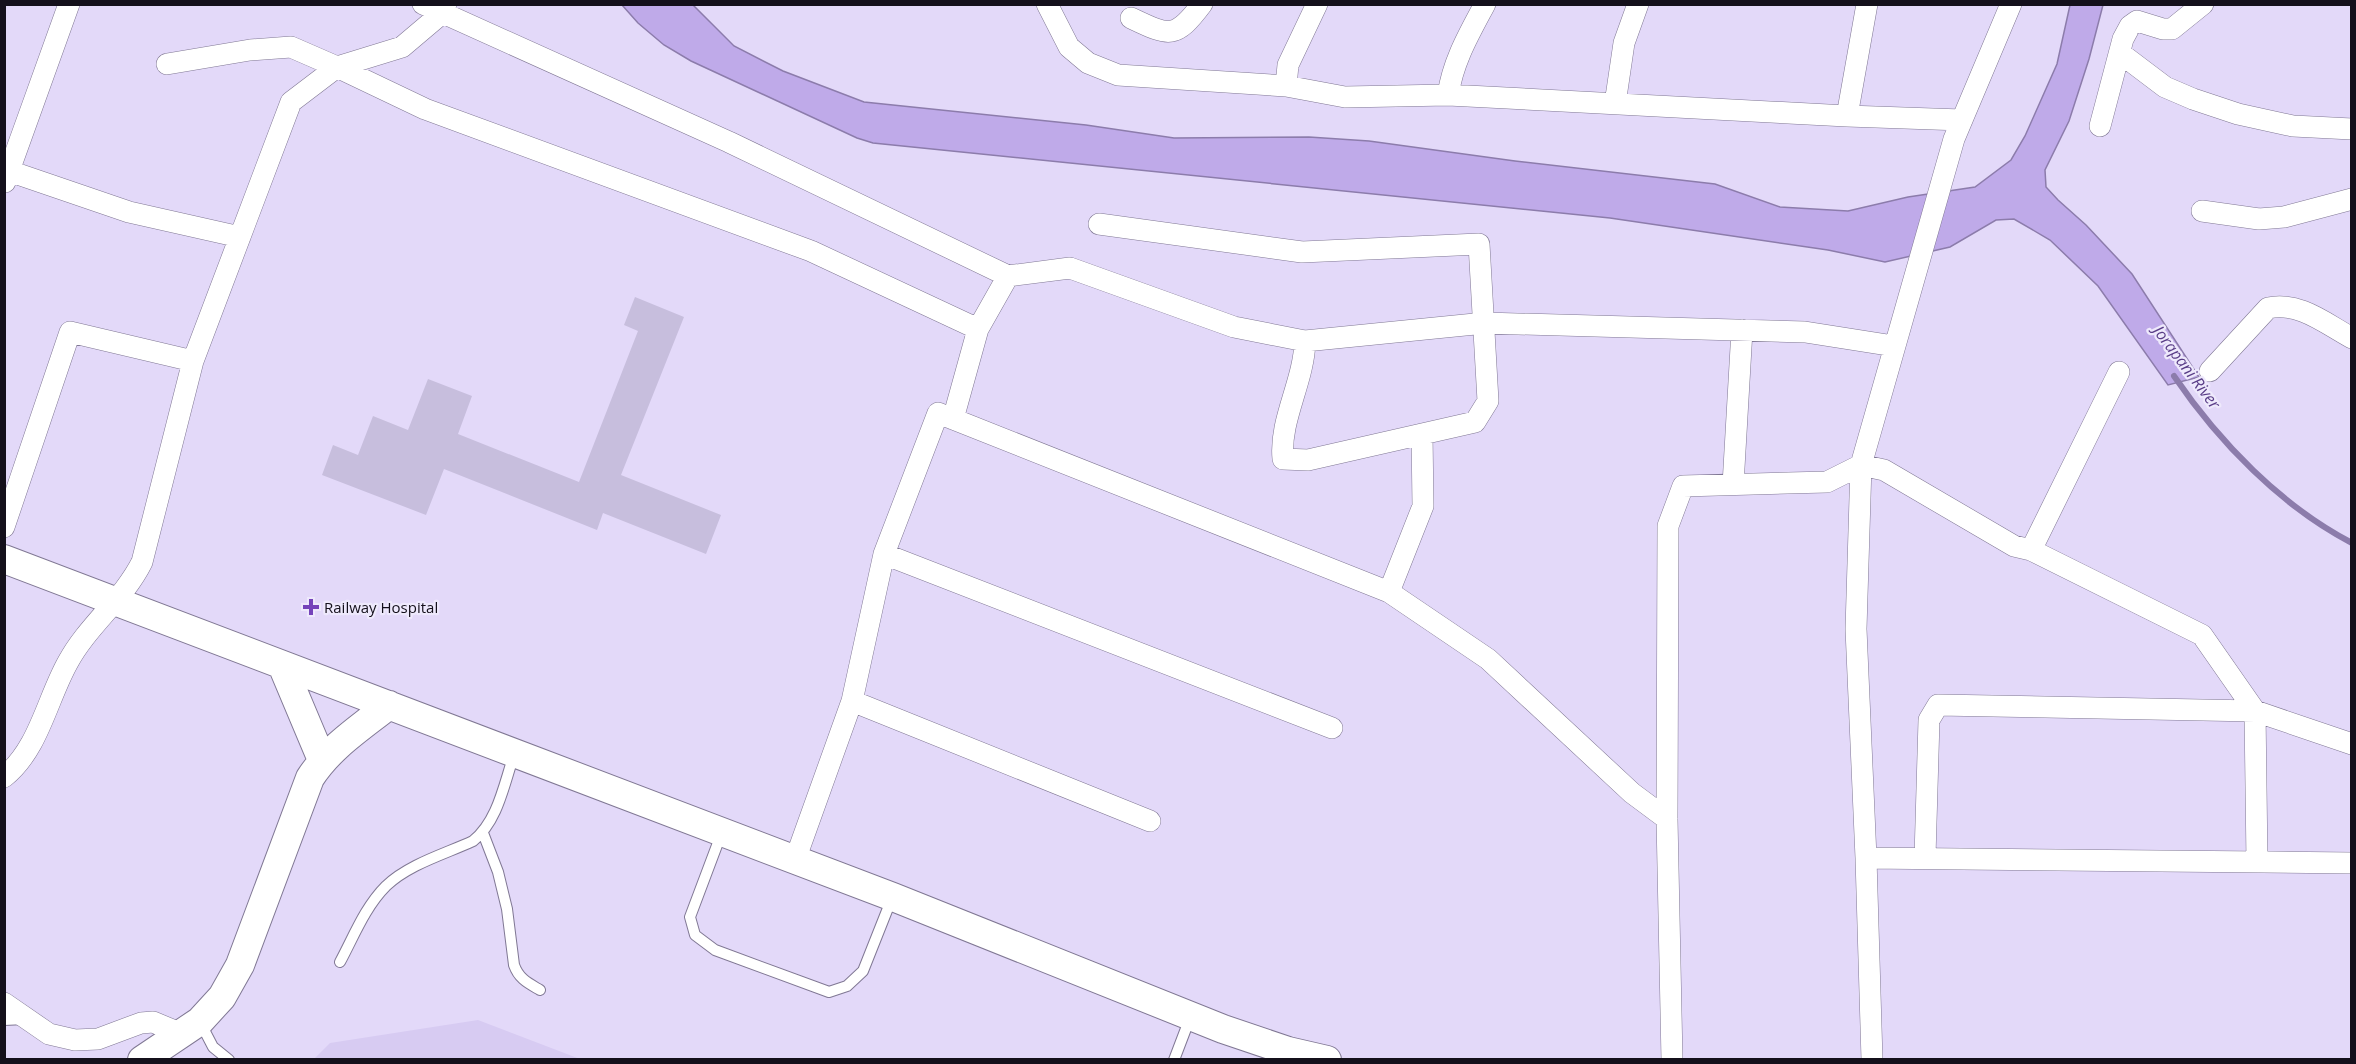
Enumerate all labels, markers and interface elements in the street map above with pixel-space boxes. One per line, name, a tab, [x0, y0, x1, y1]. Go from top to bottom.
water label: Jorapani River	[2147, 318, 2226, 414]
place label: Railway Hospital	[324, 597, 438, 617]
marker: Railway Hospital	[302, 598, 320, 616]

